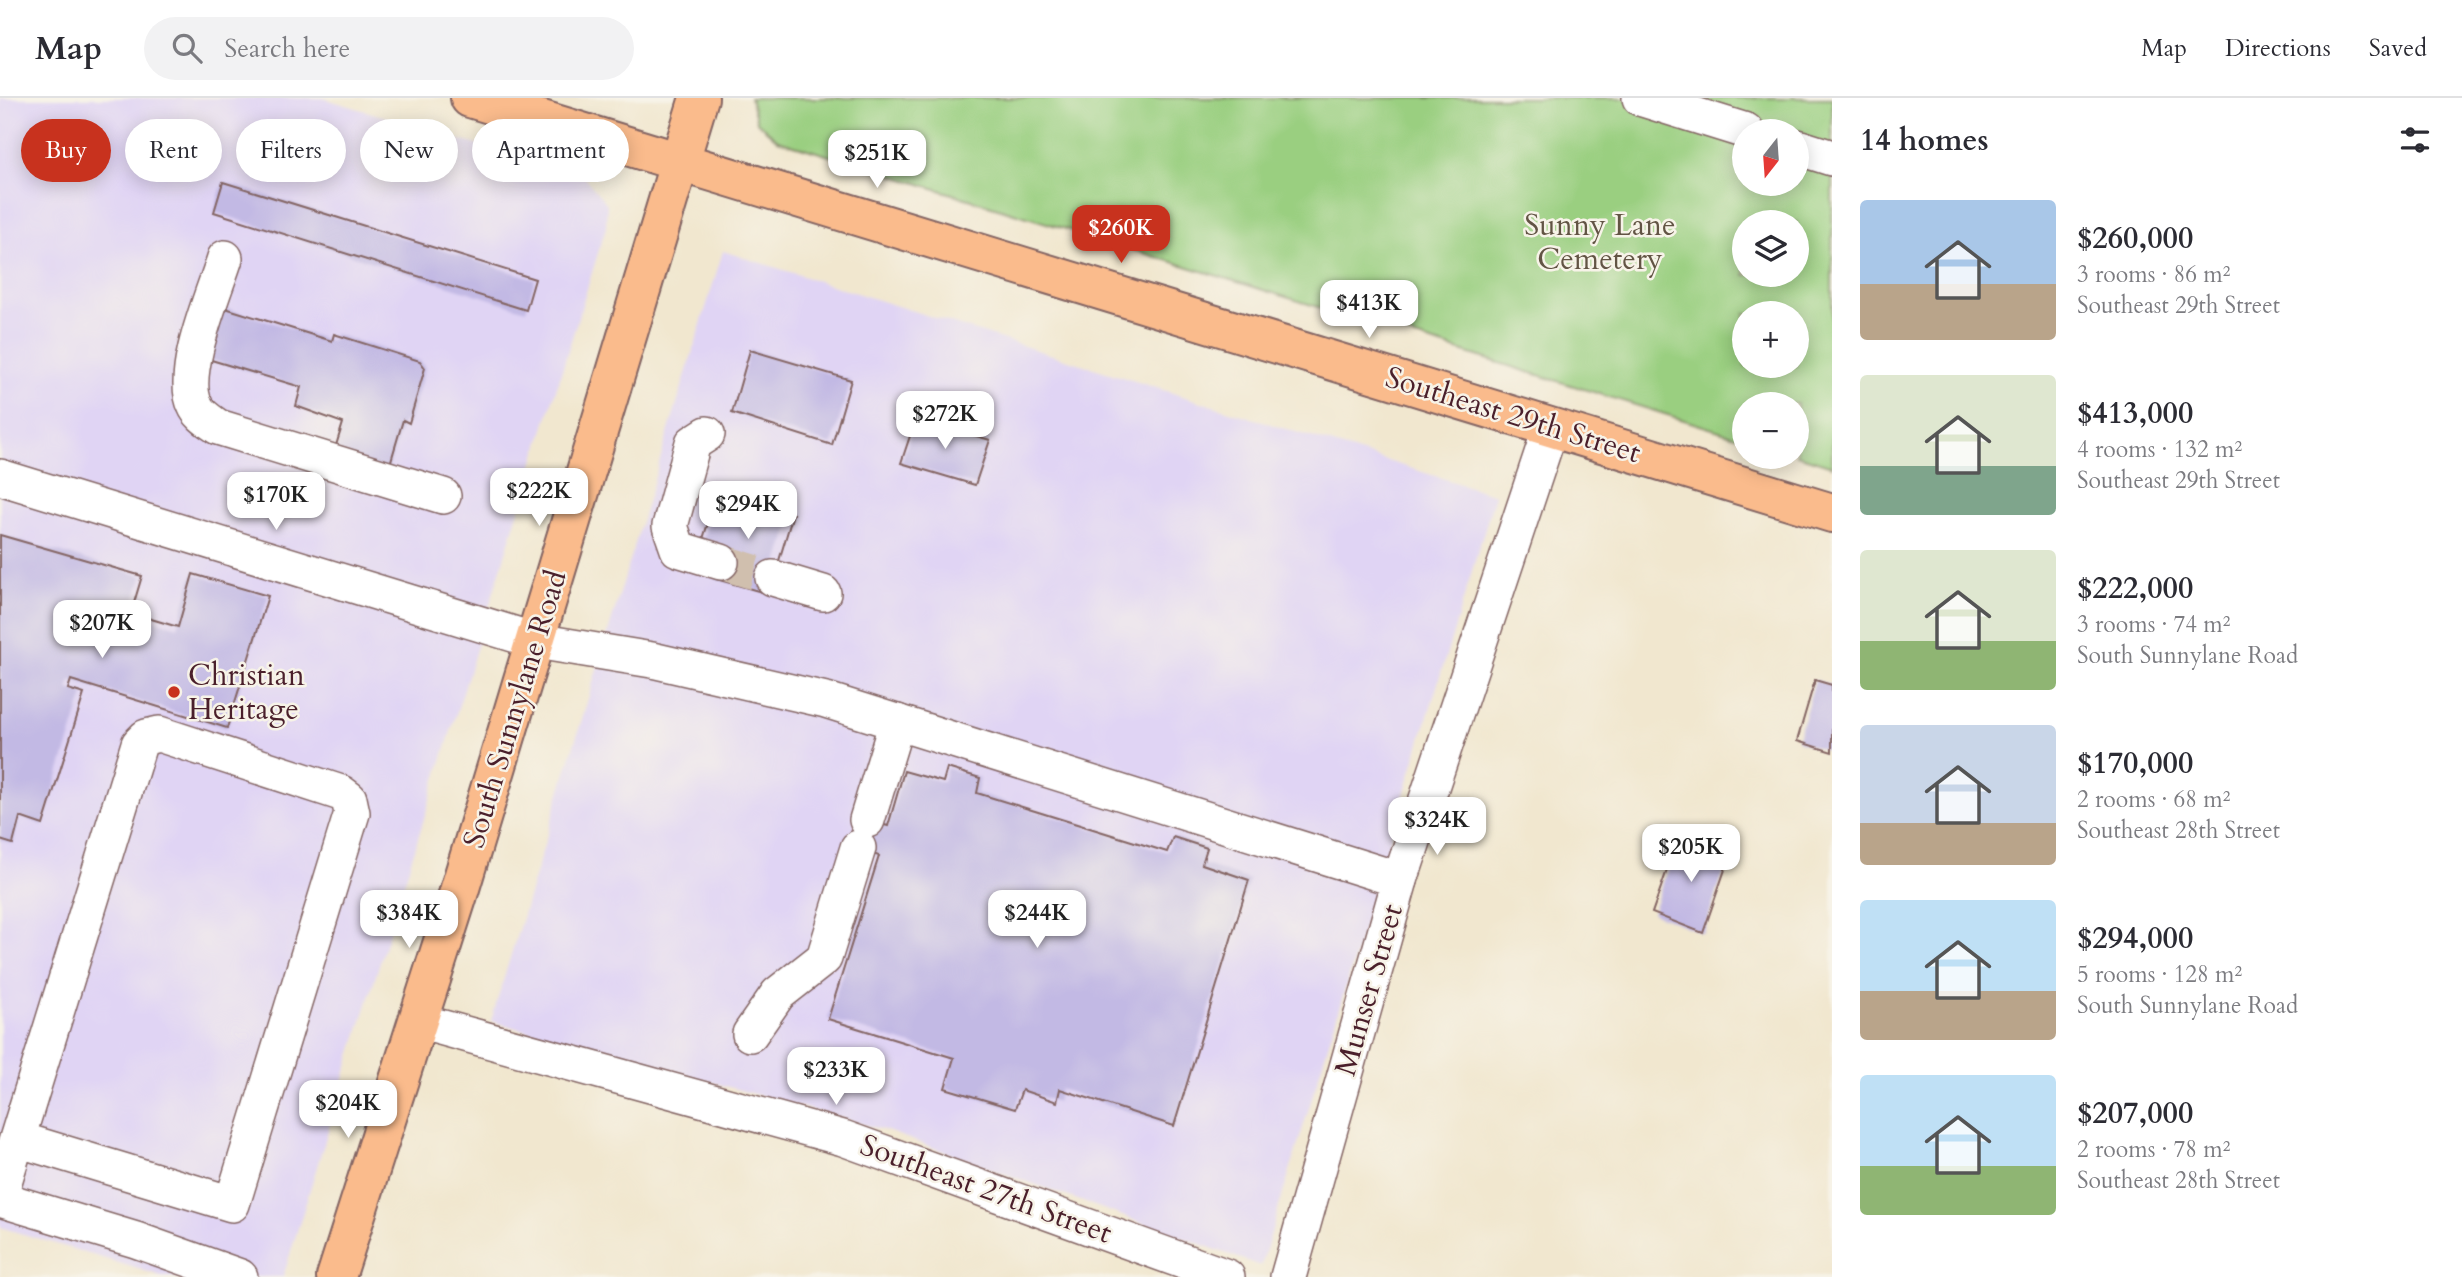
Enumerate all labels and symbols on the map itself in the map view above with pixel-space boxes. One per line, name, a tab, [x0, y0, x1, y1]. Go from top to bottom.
north arrow	[1732, 119, 1810, 196]
pin: $251K	[828, 130, 926, 190]
park label: Sunny Lane Cemetery	[1524, 205, 1676, 280]
pin: $260K	[1072, 206, 1170, 265]
pin: $413K	[1320, 280, 1418, 340]
street label: Southeast 29th Street	[1380, 357, 1646, 473]
pin: $272K	[896, 392, 994, 451]
pin: $222K	[490, 468, 588, 528]
pin: $170K	[227, 472, 325, 532]
pin: $294K	[699, 482, 797, 541]
street label: South Sunnylane Road	[453, 565, 577, 853]
pin: $207K	[53, 601, 151, 660]
place label: Christian Heritage	[188, 655, 305, 730]
marker: Christian Heritage	[166, 684, 182, 700]
pin: $324K	[1388, 798, 1486, 857]
pin: $205K	[1642, 824, 1740, 884]
pin: $384K	[360, 890, 458, 950]
pin: $244K	[988, 890, 1086, 950]
street label: Munser Street	[1325, 899, 1413, 1081]
pin: $233K	[787, 1048, 885, 1107]
pin: $204K	[299, 1080, 397, 1140]
street label: Southeast 27th Street	[855, 1124, 1118, 1254]

